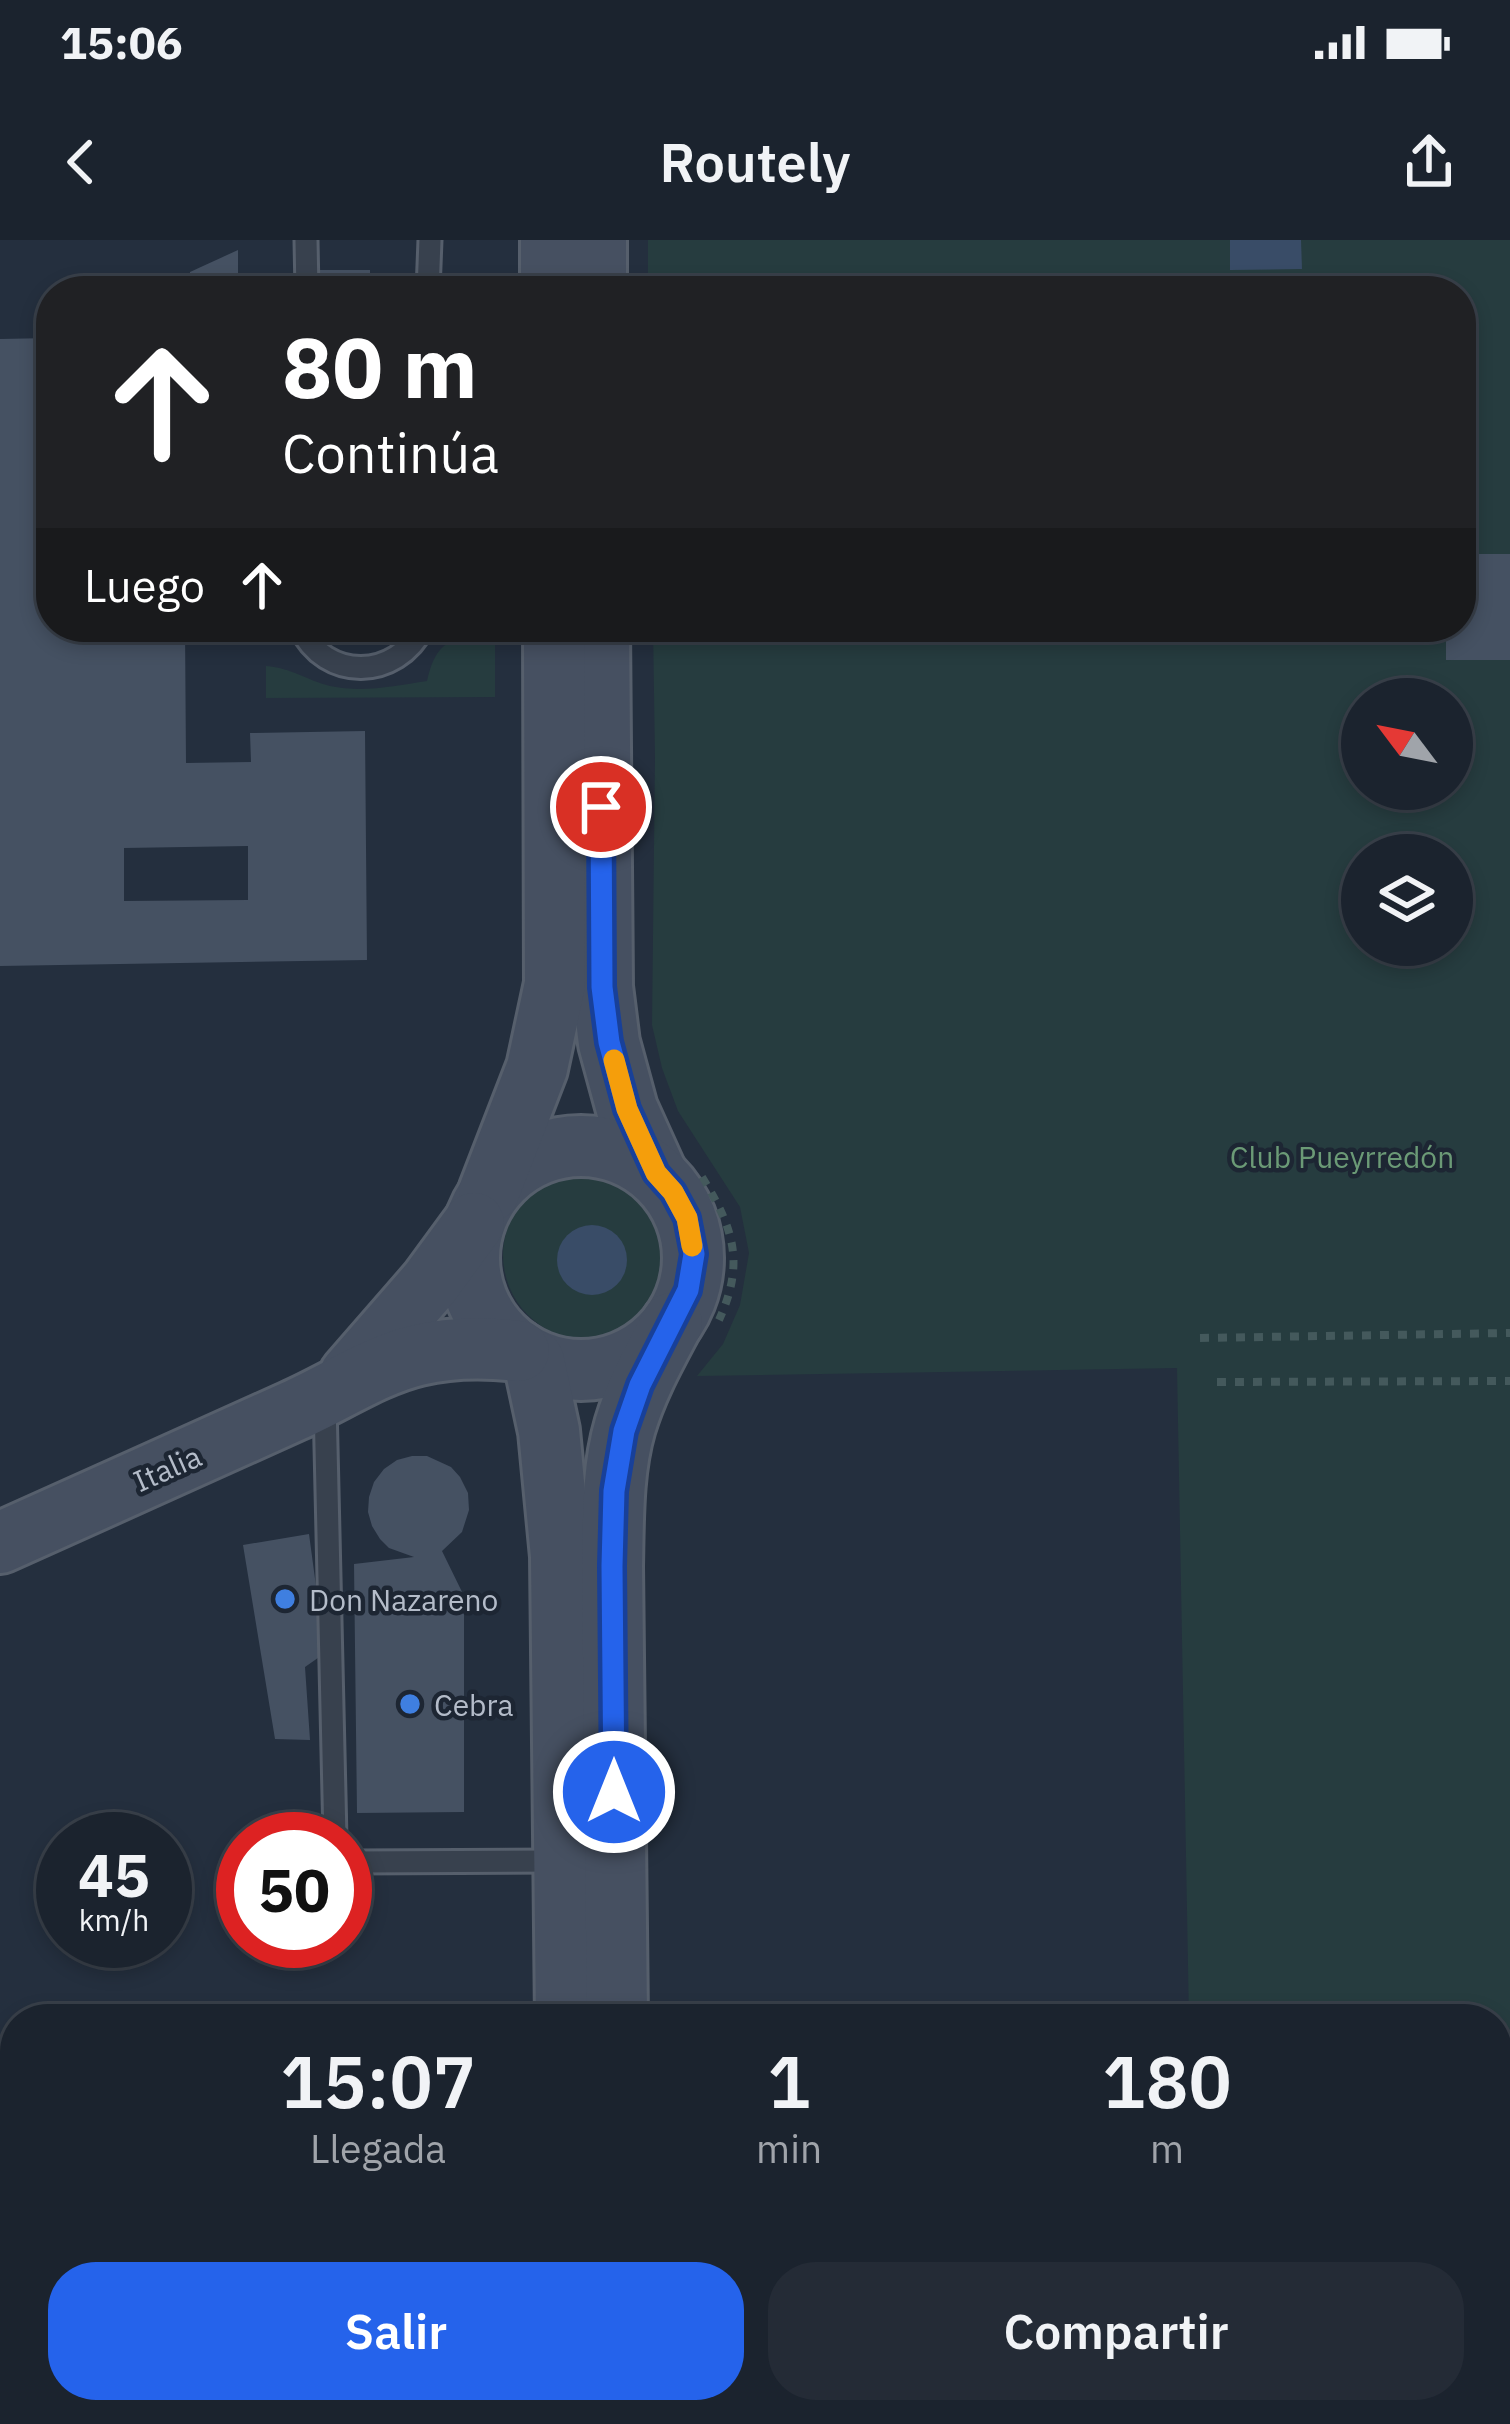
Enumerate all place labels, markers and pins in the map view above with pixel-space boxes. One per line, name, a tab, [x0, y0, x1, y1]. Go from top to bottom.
pin	[550, 756, 652, 858]
place label: Don Nazareno	[309, 1580, 498, 1619]
marker: Don Nazareno	[272, 1586, 298, 1612]
place label: Cebra	[434, 1685, 513, 1724]
marker: Cebra	[397, 1691, 423, 1717]

